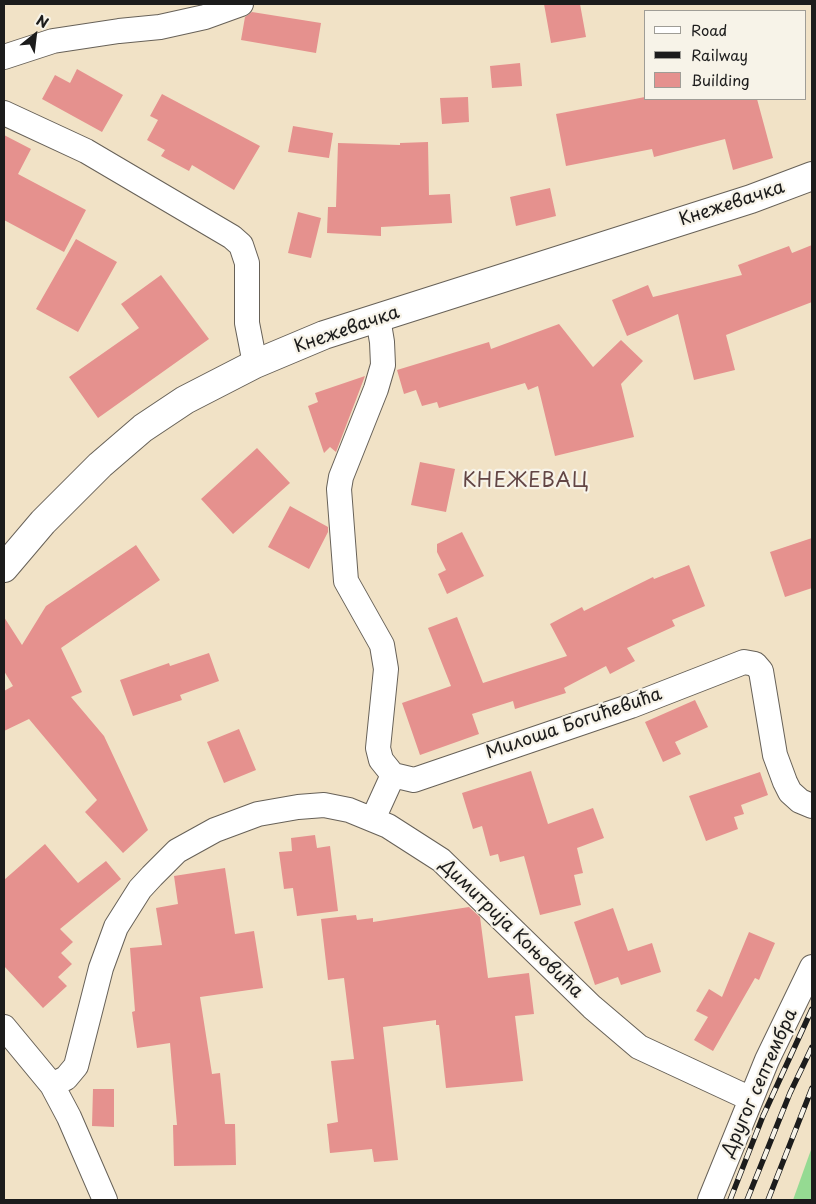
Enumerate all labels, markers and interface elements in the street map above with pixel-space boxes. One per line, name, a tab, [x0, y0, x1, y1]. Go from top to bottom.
north arrow	[10, 10, 60, 60]
text: N	[33, 10, 52, 33]
legend	[644, 10, 806, 100]
text: Road	[691, 18, 727, 41]
text: Railway	[691, 43, 748, 66]
text: Building	[691, 68, 750, 91]
street label: Кнежевачка	[677, 177, 787, 231]
street label: Кнежевачка	[292, 302, 402, 358]
district label: КНЕЖЕВАЦ	[462, 469, 590, 493]
street label: Милоша Богићевића	[483, 684, 665, 764]
street label: Димитрија Коњовића	[435, 855, 587, 1003]
street label: Другог септембра	[718, 1006, 802, 1160]

